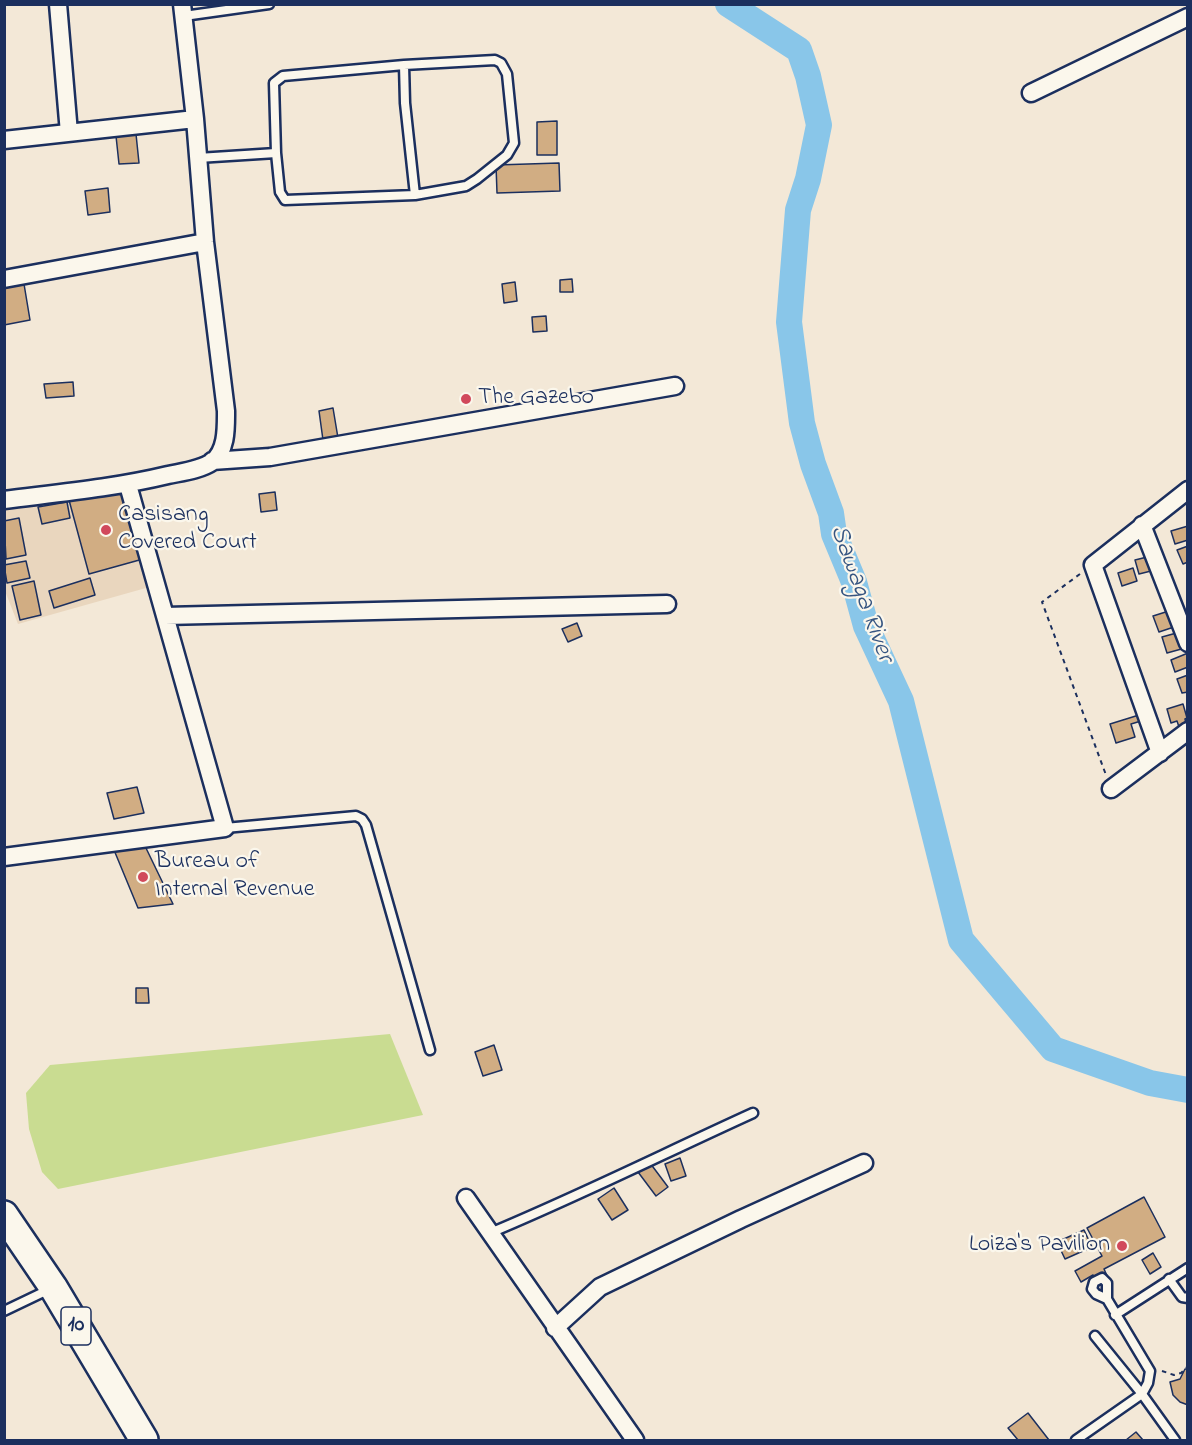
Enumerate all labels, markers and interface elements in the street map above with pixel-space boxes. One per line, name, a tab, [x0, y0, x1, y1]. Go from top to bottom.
place label: The Gazebo	[478, 385, 594, 413]
marker: The Gazebo	[459, 392, 473, 406]
place label: Casisang Covered Court	[118, 502, 257, 558]
water label: Sawaga River	[821, 521, 899, 667]
marker: Casisang Covered Court	[99, 523, 113, 537]
place label: Bureau of Internal Revenue	[155, 849, 315, 905]
marker: Bureau of Internal Revenue	[136, 870, 150, 884]
place label: Loiza's Pavilion	[969, 1232, 1110, 1260]
marker: Loiza's Pavilion	[1115, 1239, 1129, 1253]
road number: 10	[61, 1307, 91, 1345]

